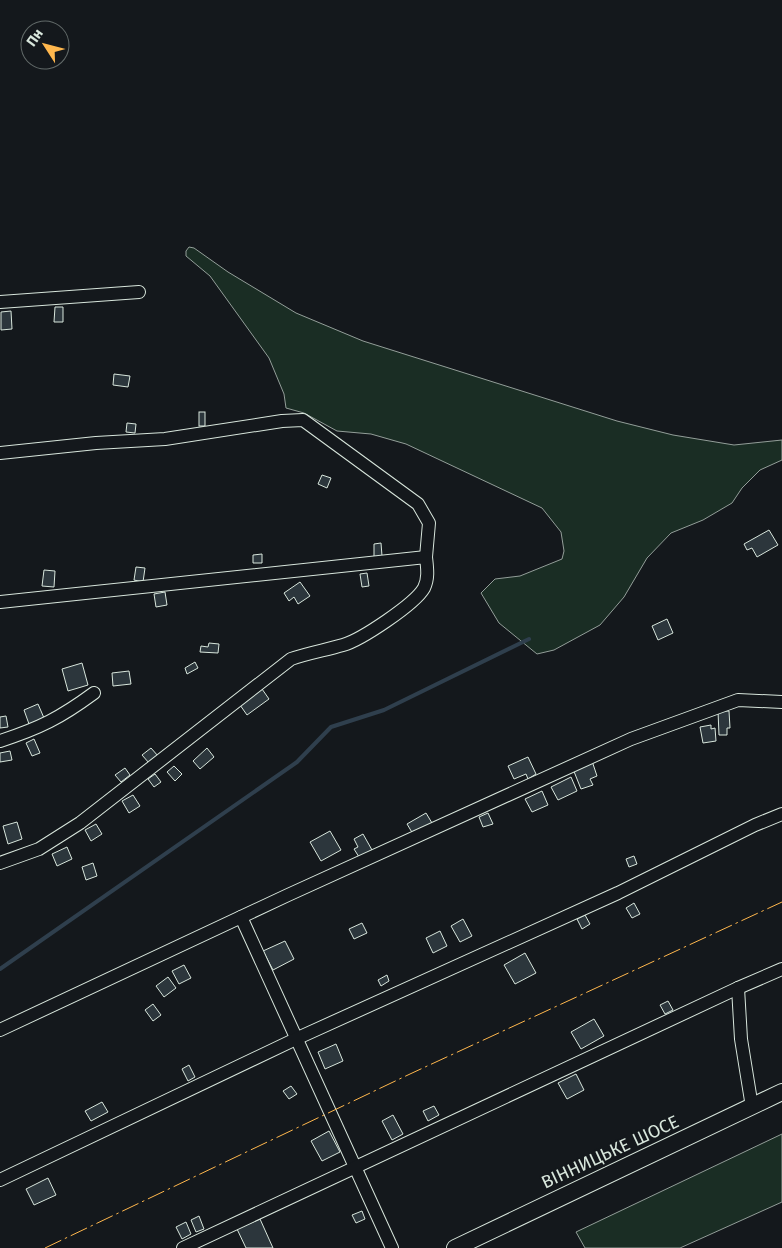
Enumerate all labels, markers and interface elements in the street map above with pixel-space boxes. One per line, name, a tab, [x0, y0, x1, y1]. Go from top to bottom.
north arrow	[20, 20, 70, 70]
text: Пн	[23, 26, 47, 50]
street label: ВІННИЦЬКЕ ШОСЕ	[538, 1111, 682, 1193]

